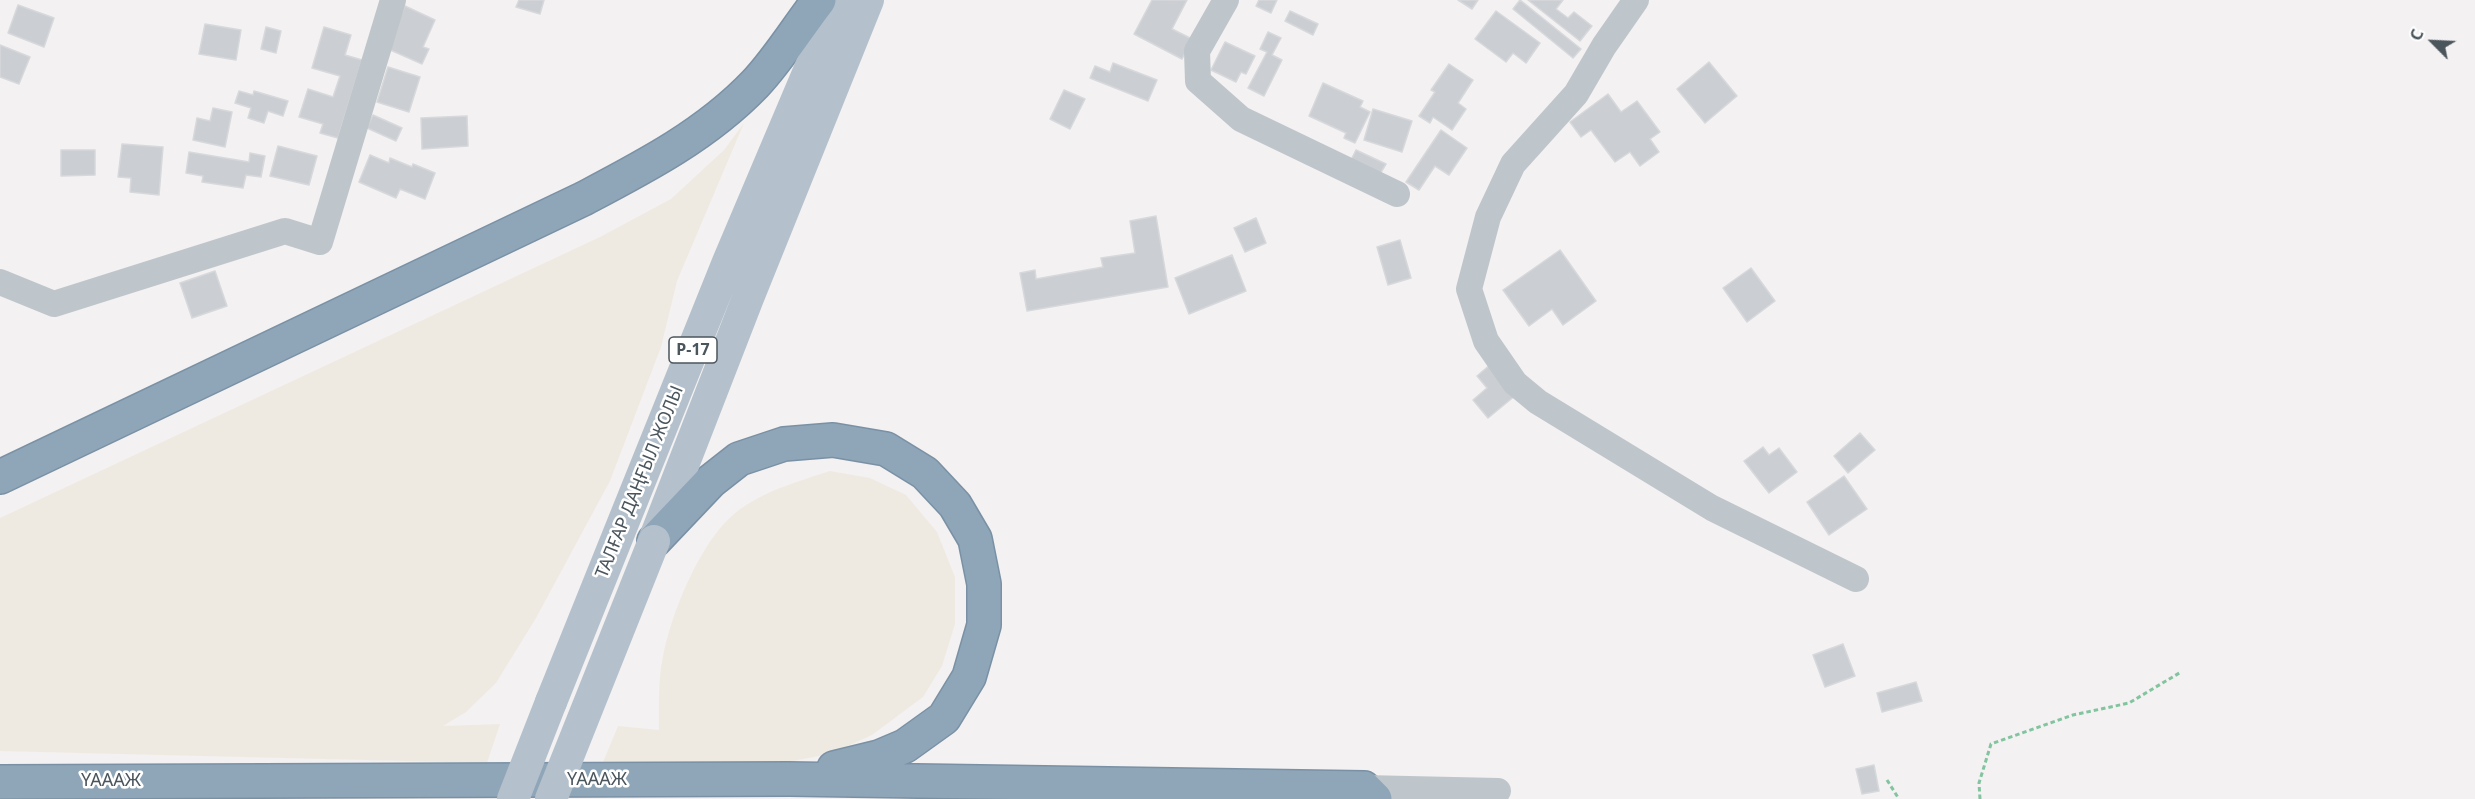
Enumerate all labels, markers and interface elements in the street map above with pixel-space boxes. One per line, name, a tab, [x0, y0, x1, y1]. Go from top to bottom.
north arrow	[2403, 12, 2463, 72]
text: С	[2404, 25, 2429, 44]
road number: P-17	[669, 337, 717, 363]
street label: ТАЛҒАР ДАҢҒЫЛ ЖОЛЫ	[591, 383, 689, 581]
street label: ҮАААЖ	[567, 769, 627, 791]
street label: ҮАААЖ	[81, 770, 141, 792]

